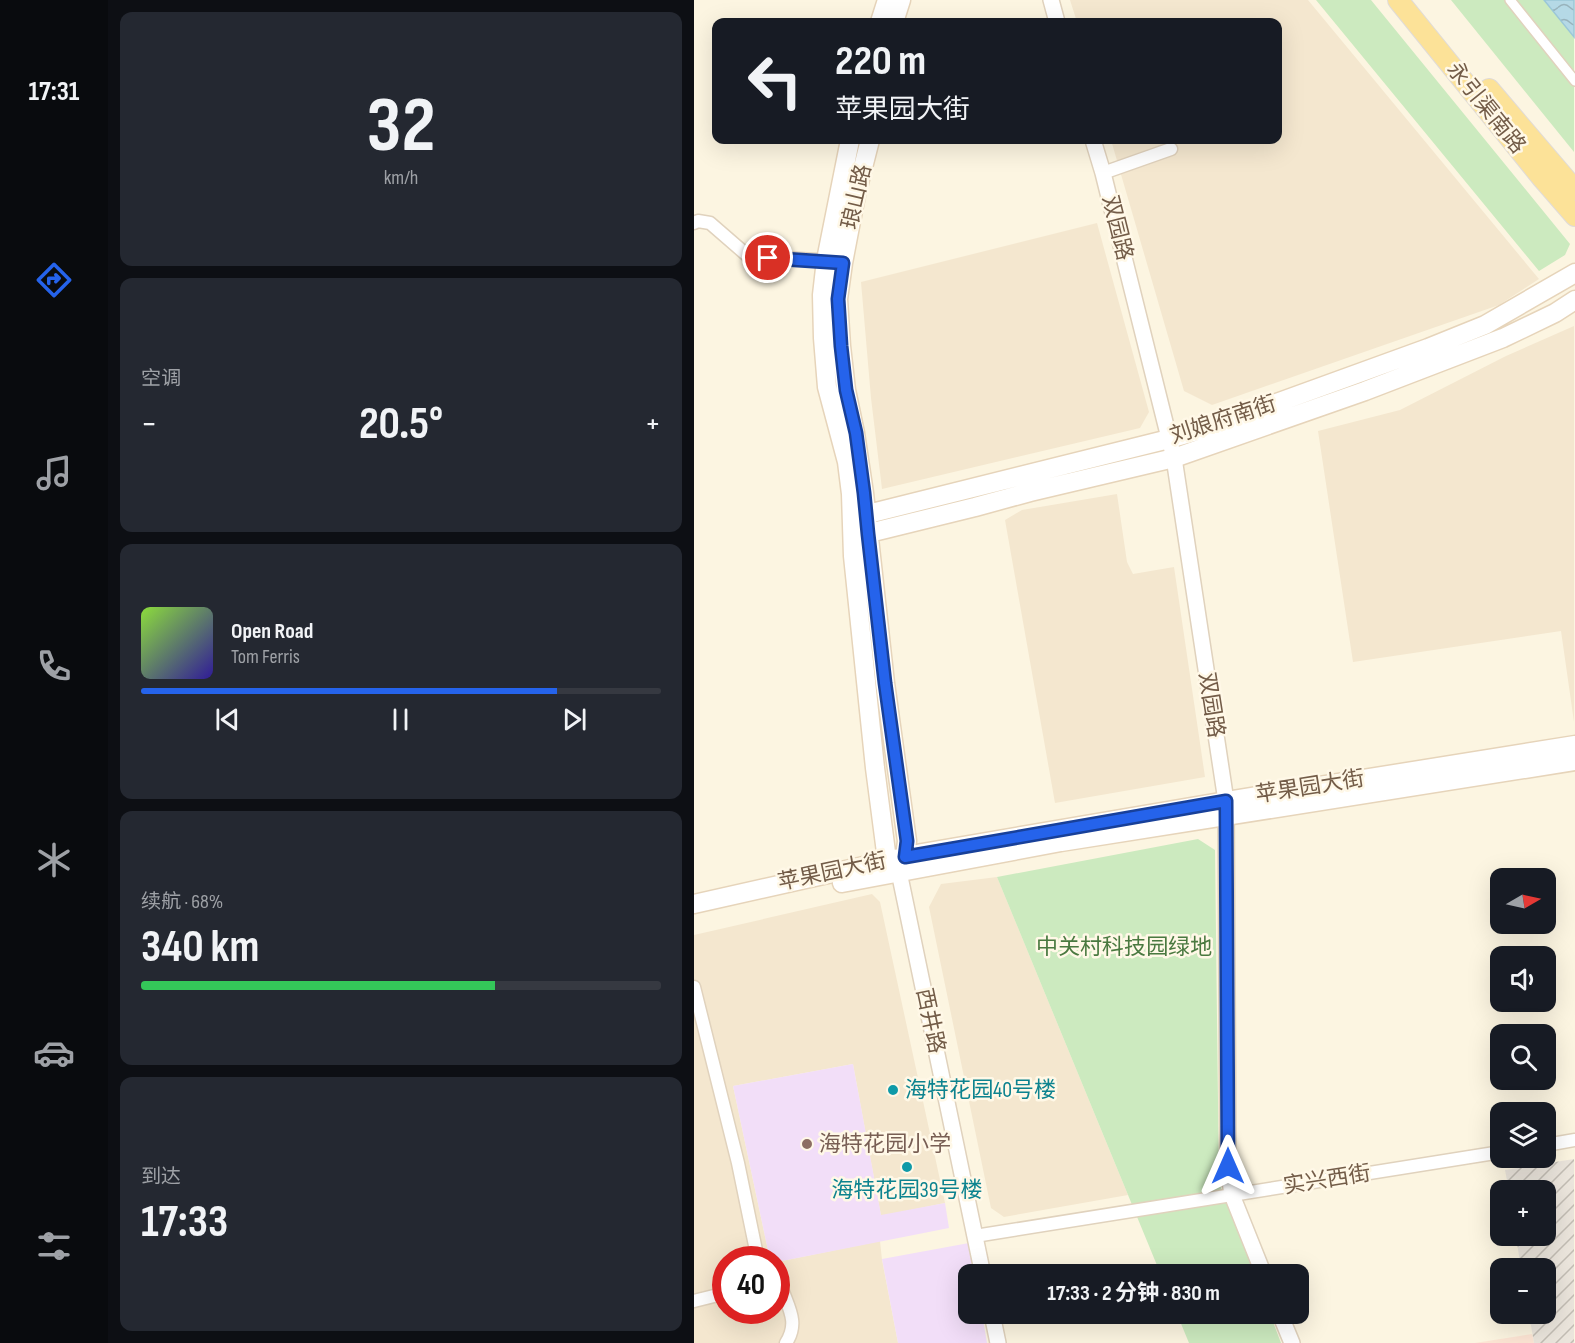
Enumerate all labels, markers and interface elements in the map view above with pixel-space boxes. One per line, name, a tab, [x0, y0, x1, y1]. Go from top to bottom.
text: 220 m	[835, 36, 926, 87]
icon: left	[736, 42, 814, 120]
street label: 永引渠南路	[1441, 57, 1531, 159]
text: 17:31	[29, 76, 79, 108]
text: 32	[366, 80, 436, 173]
text: 苹果园大街	[835, 94, 970, 126]
street label: 琅山路	[836, 162, 878, 232]
text: km/h	[384, 166, 418, 190]
street label: 双园路	[1096, 193, 1138, 263]
pin	[742, 232, 793, 283]
icon: arrive	[751, 241, 784, 274]
icon: directions	[33, 259, 75, 301]
text: 空调	[141, 367, 181, 391]
street label: 刘娘府南街	[1167, 390, 1279, 450]
text: 20.5°	[359, 397, 443, 452]
text: −	[141, 404, 157, 444]
text: +	[645, 404, 661, 444]
icon: music	[33, 452, 75, 494]
text: Open Road	[231, 618, 313, 645]
icon: phone	[33, 645, 75, 687]
text: Tom Ferris	[231, 645, 300, 669]
street label: 双园路	[1193, 670, 1229, 740]
icon: previous	[211, 703, 244, 736]
icon: pause	[384, 703, 417, 736]
icon: next	[558, 703, 591, 736]
street label: 苹果园大街	[1254, 765, 1366, 809]
icon: climate	[33, 839, 75, 881]
street label: 苹果园大街	[775, 847, 889, 897]
north arrow	[1490, 868, 1556, 934]
map controls	[1490, 868, 1556, 1324]
text: 续航 · 68%	[141, 890, 223, 914]
text: 340 km	[141, 920, 259, 975]
park label: 中关村科技园绿地	[1036, 934, 1212, 961]
button: sound	[1490, 946, 1556, 1012]
street label: 西井路	[910, 986, 950, 1056]
button: search	[1490, 1024, 1556, 1090]
icon: car	[33, 1032, 75, 1074]
place label: 海特花园40号楼	[905, 1077, 1056, 1104]
marker: 海特花园40号楼	[886, 1083, 900, 1097]
button: layers	[1490, 1102, 1556, 1168]
place label: 海特花园小学	[819, 1131, 951, 1158]
position arrow	[1196, 1134, 1260, 1198]
marker: 海特花园小学	[800, 1137, 814, 1151]
marker: 海特花园39号楼	[900, 1160, 914, 1174]
street label: 实兴西街	[1281, 1160, 1373, 1200]
text: 到达	[141, 1165, 181, 1189]
place label: 海特花园39号楼	[832, 1177, 982, 1204]
button: +	[1490, 1180, 1556, 1246]
text: 17:33	[141, 1195, 228, 1250]
icon: filters	[33, 1225, 75, 1267]
speed limit sign: 40	[712, 1246, 790, 1324]
button: −	[1490, 1258, 1556, 1324]
text: 17:33 · 2 分钟 · 830 m	[1047, 1280, 1220, 1307]

